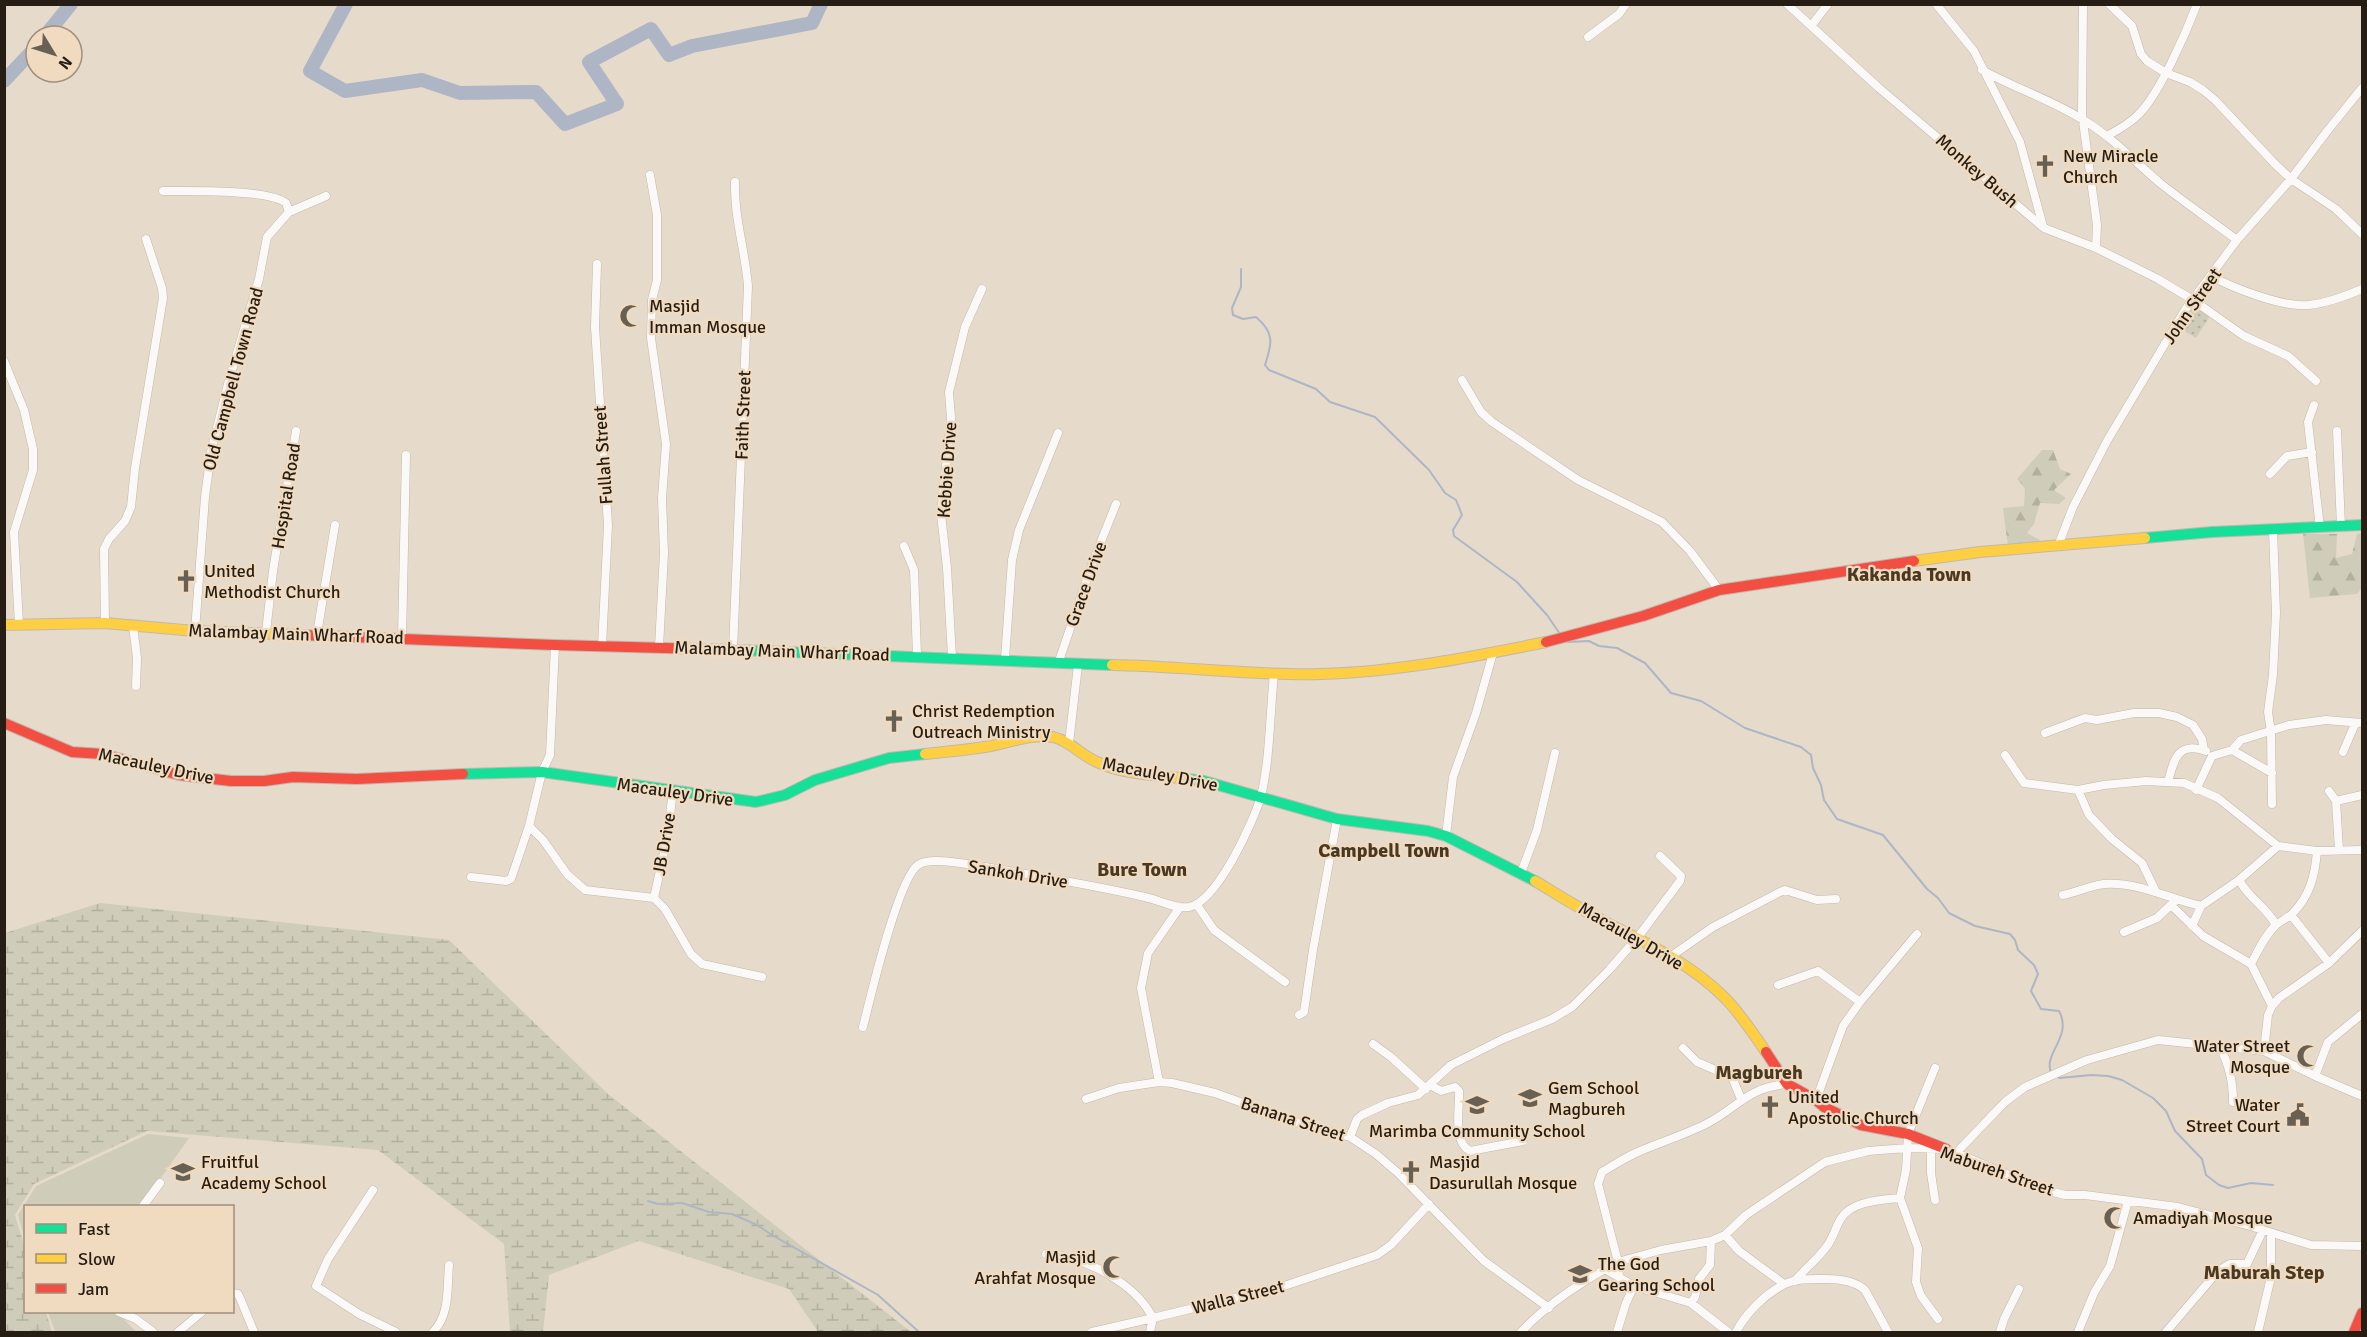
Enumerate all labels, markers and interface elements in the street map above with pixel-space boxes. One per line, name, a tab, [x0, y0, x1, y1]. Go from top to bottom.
north arrow	[24, 24, 84, 84]
text: N	[54, 52, 76, 73]
street label: Monkey Bush	[1931, 129, 2023, 213]
place label: New Miracle Church	[2063, 145, 2159, 188]
church icon: New Miracle Church	[2032, 153, 2058, 179]
street label: John Street	[2158, 264, 2226, 348]
street label: Old Campbell Town Road	[198, 285, 268, 473]
place label: Masjid Imman Mosque	[649, 295, 766, 338]
mosque icon: Masjid Imman Mosque	[618, 303, 644, 329]
street label: Faith Street	[730, 370, 756, 460]
street label: Fullah Street	[589, 405, 617, 505]
street label: Kebbie Drive	[933, 421, 961, 519]
street label: Hospital Road	[267, 441, 305, 551]
street label: Grace Drive	[1060, 539, 1112, 629]
place label: United Methodist Church	[204, 560, 341, 603]
district label: Kakanda Town	[1847, 562, 1971, 587]
church icon: United Methodist Church	[173, 568, 199, 594]
street label: Malambay Main Wharf Road	[188, 619, 404, 649]
street label: Malambay Main Wharf Road	[674, 636, 890, 666]
place label: Christ Redemption Outreach Ministry	[912, 700, 1055, 743]
church icon: Christ Redemption Outreach Ministry	[881, 708, 907, 734]
street label: Macauley Drive	[96, 743, 216, 789]
street label: Macauley Drive	[1100, 752, 1220, 796]
street label: Macauley Drive	[615, 773, 735, 811]
street label: JB Drive	[648, 811, 680, 877]
district label: Campbell Town	[1318, 838, 1450, 863]
street label: Sankoh Drive	[966, 855, 1070, 893]
district label: Bure Town	[1097, 857, 1187, 882]
street label: Macauley Drive	[1575, 897, 1687, 975]
place label: Water Street Mosque	[2194, 1035, 2290, 1078]
mosque icon: Water Street Mosque	[2295, 1043, 2321, 1069]
district label: Magbureh	[1715, 1060, 1803, 1085]
place label: Gem School Magbureh	[1548, 1077, 1639, 1120]
school or university icon: Gem School Magbureh	[1517, 1085, 1543, 1111]
place label: United Apostolic Church	[1788, 1086, 1919, 1129]
street label: Banana Street	[1238, 1092, 1348, 1146]
school or university icon: Marimba Community School	[1464, 1092, 1490, 1118]
church icon: United Apostolic Church	[1757, 1094, 1783, 1120]
place label: Water Street Court	[2186, 1094, 2280, 1137]
public building icon: Water Street Court	[2285, 1102, 2311, 1128]
place label: Marimba Community School	[1369, 1120, 1585, 1142]
street label: Mabureh Street	[1937, 1141, 2057, 1201]
place label: Fruitful Academy School	[201, 1151, 327, 1194]
place label: Masjid Dasurullah Mosque	[1429, 1151, 1577, 1194]
school or university icon: Fruitful Academy School	[170, 1159, 196, 1185]
church icon: Masjid Dasurullah Mosque	[1398, 1159, 1424, 1185]
legend	[24, 1205, 234, 1313]
mosque icon: Amadiyah Mosque	[2102, 1205, 2128, 1231]
place label: Amadiyah Mosque	[2133, 1207, 2273, 1229]
text: Fast	[78, 1218, 110, 1240]
place label: Masjid Arahfat Mosque	[974, 1246, 1096, 1289]
text: Slow	[78, 1248, 115, 1270]
place label: The God Gearing School	[1598, 1253, 1715, 1296]
mosque icon: Masjid Arahfat Mosque	[1101, 1254, 1127, 1280]
district label: Maburah Step	[2203, 1260, 2325, 1285]
school or university icon: The God Gearing School	[1567, 1261, 1593, 1287]
street label: Walla Street	[1190, 1275, 1286, 1319]
text: Jam	[78, 1278, 109, 1300]

